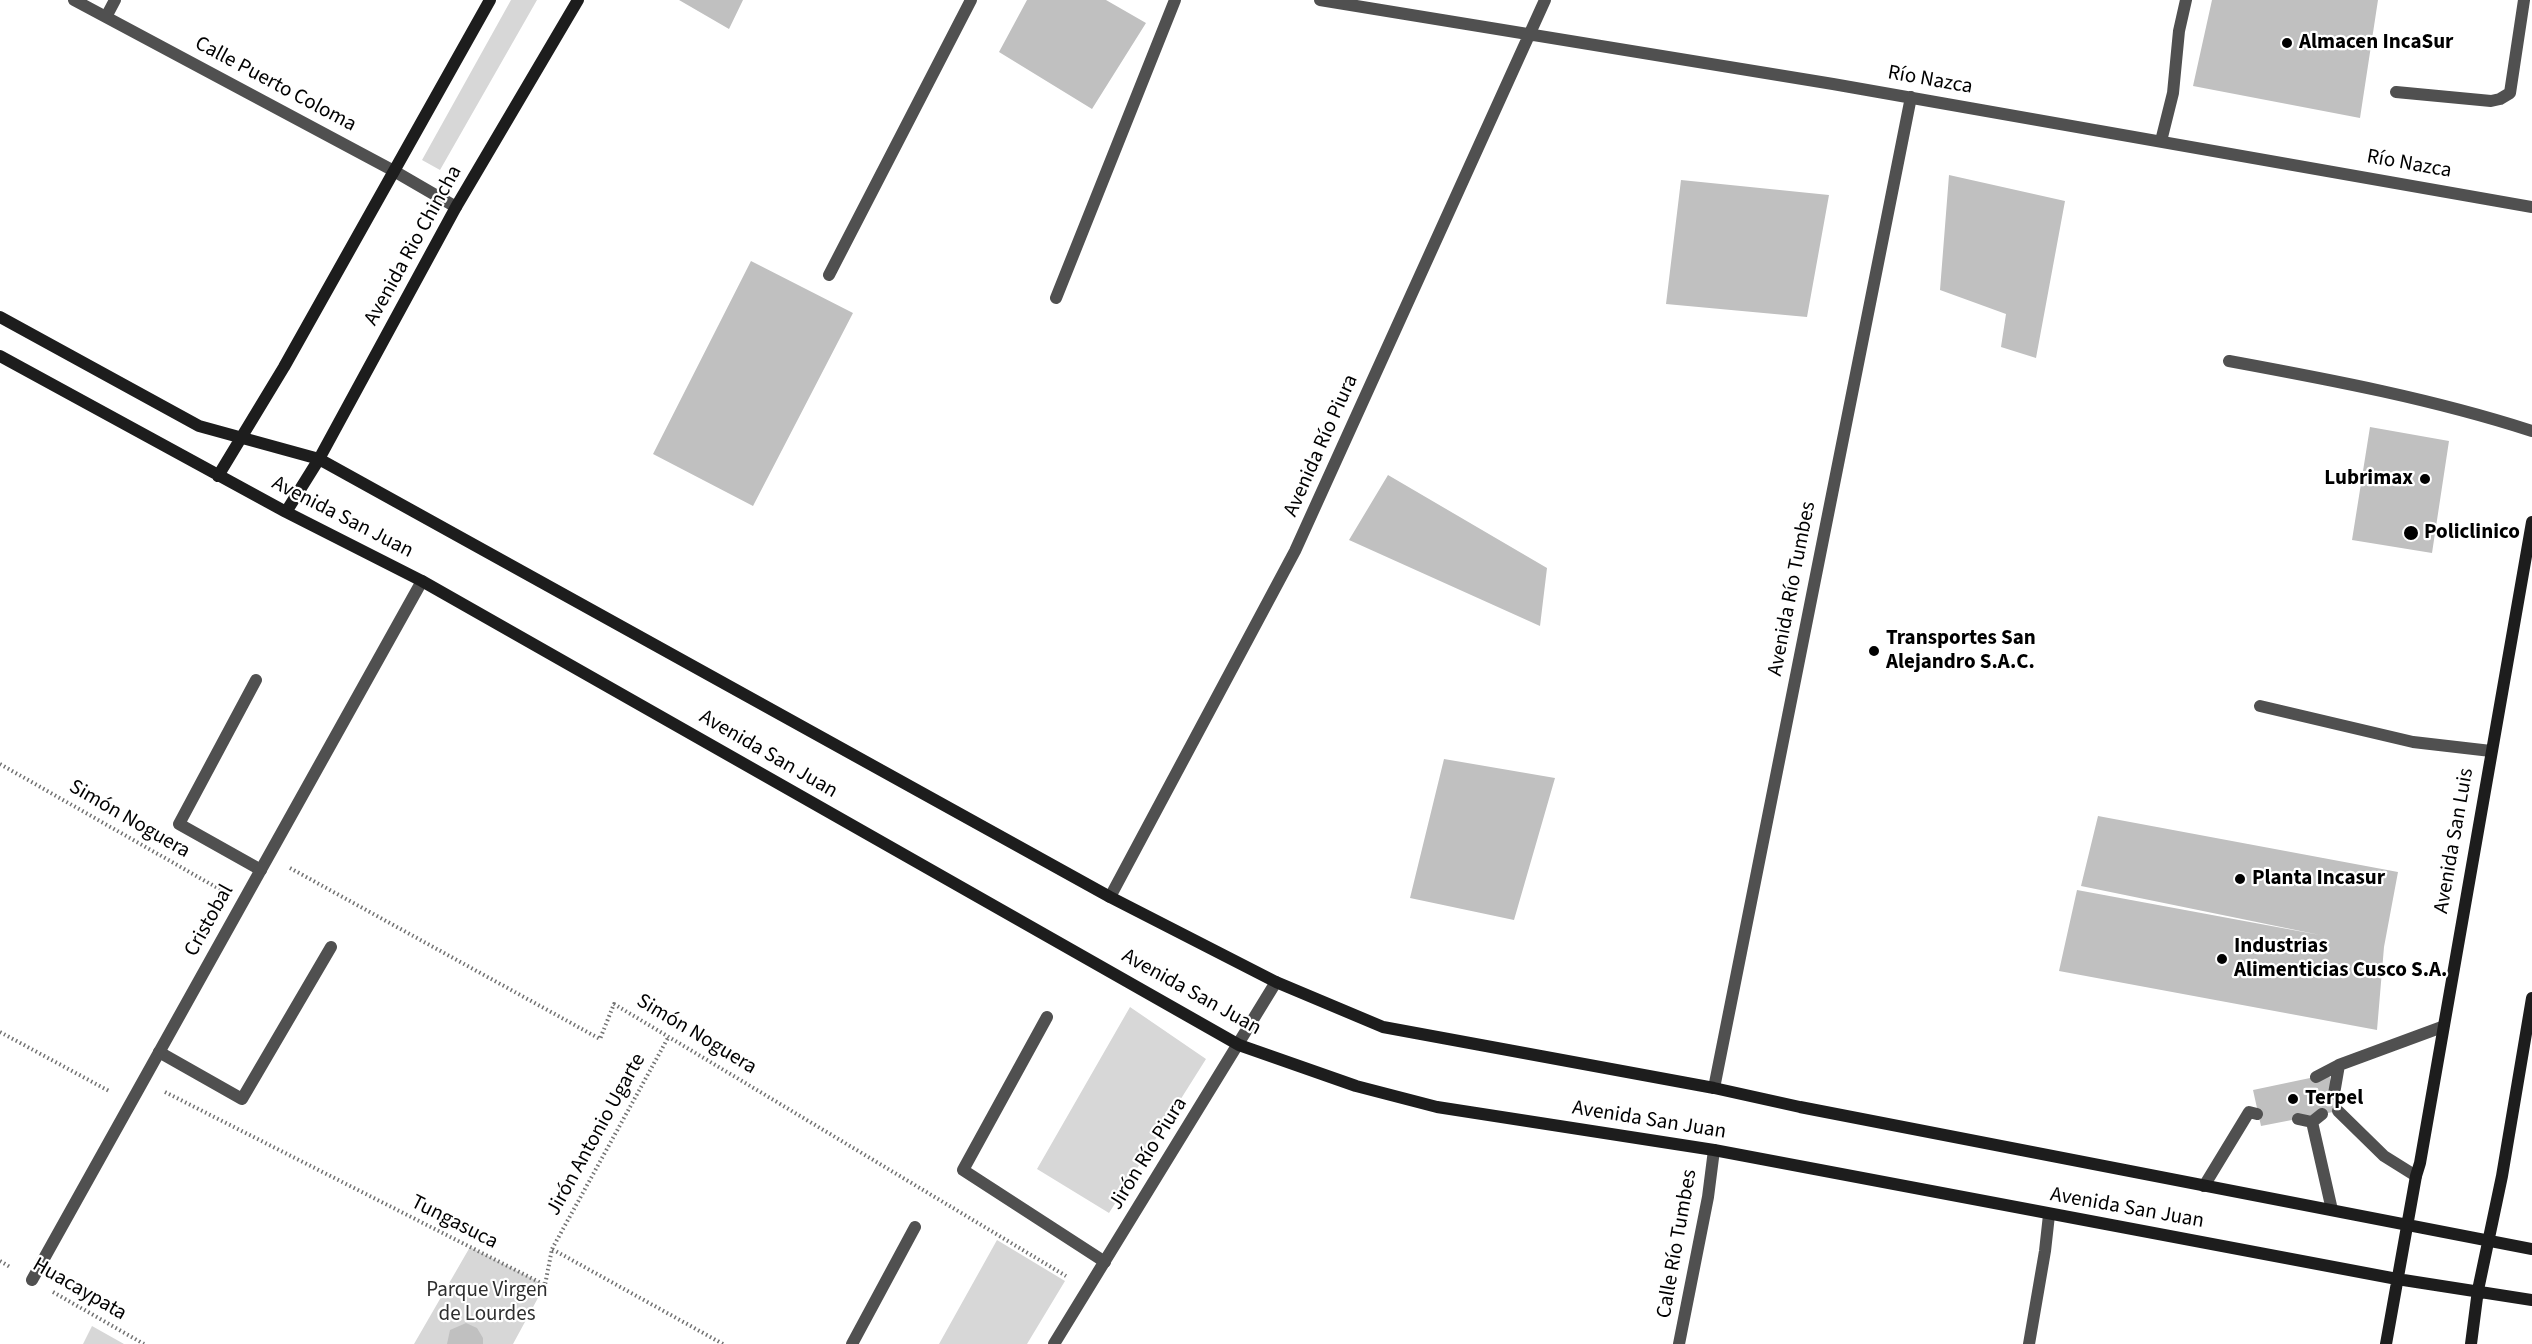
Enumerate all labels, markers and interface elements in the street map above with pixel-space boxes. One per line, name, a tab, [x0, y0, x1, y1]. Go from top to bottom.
place label: Almacen IncaSur	[2299, 30, 2453, 56]
street label: Calle Puerto Coloma	[190, 32, 360, 138]
marker: Almacen IncaSur	[2280, 36, 2294, 50]
street label: Río Nazca	[1886, 61, 1974, 101]
street label: Río Nazca	[2365, 145, 2453, 185]
street label: Avenida Rio Chincha	[360, 162, 468, 330]
street label: Avenida Río Piura	[1279, 371, 1365, 521]
place label: Lubrimax	[2324, 466, 2413, 492]
street label: Avenida San Juan	[267, 471, 417, 565]
marker: Lubrimax	[2418, 472, 2432, 486]
street label: Avenida Río Tumbes	[1764, 500, 1822, 678]
place label: Policlinico	[2424, 520, 2520, 546]
marker: Policlinico	[2402, 524, 2420, 542]
place label: Transportes San Alejandro S.A.C.	[1886, 626, 2036, 676]
marker: Transportes San Alejandro S.A.C.	[1867, 644, 1881, 658]
street label: Avenida San Juan	[694, 705, 842, 805]
street label: Avenida San Luis	[2430, 766, 2480, 916]
street label: Simón Noguera	[64, 775, 194, 865]
place label: Planta Incasur	[2252, 866, 2385, 892]
marker: Planta Incasur	[2233, 872, 2247, 886]
street label: Cristobal	[180, 881, 240, 961]
place label: Industrias Alimenticias Cusco S.A.	[2234, 934, 2447, 984]
street label: Avenida San Juan	[1117, 944, 1265, 1042]
marker: Industrias Alimenticias Cusco S.A.	[2215, 952, 2229, 966]
street label: Simón Noguera	[631, 989, 761, 1081]
street label: Jirón Antonio Ugarte	[542, 1050, 652, 1220]
place label: Terpel	[2305, 1086, 2363, 1112]
marker: Terpel	[2286, 1092, 2300, 1106]
street label: Jirón Río Piura	[1104, 1093, 1194, 1215]
street label: Avenida San Juan	[1570, 1096, 1728, 1146]
street label: Calle Río Tumbes	[1653, 1168, 1703, 1320]
street label: Avenida San Juan	[2048, 1183, 2206, 1235]
street label: Tungasuca	[406, 1190, 502, 1256]
street label: Huacaypata	[28, 1253, 130, 1327]
park label: Parque Virgen de Lourdes	[426, 1278, 548, 1328]

